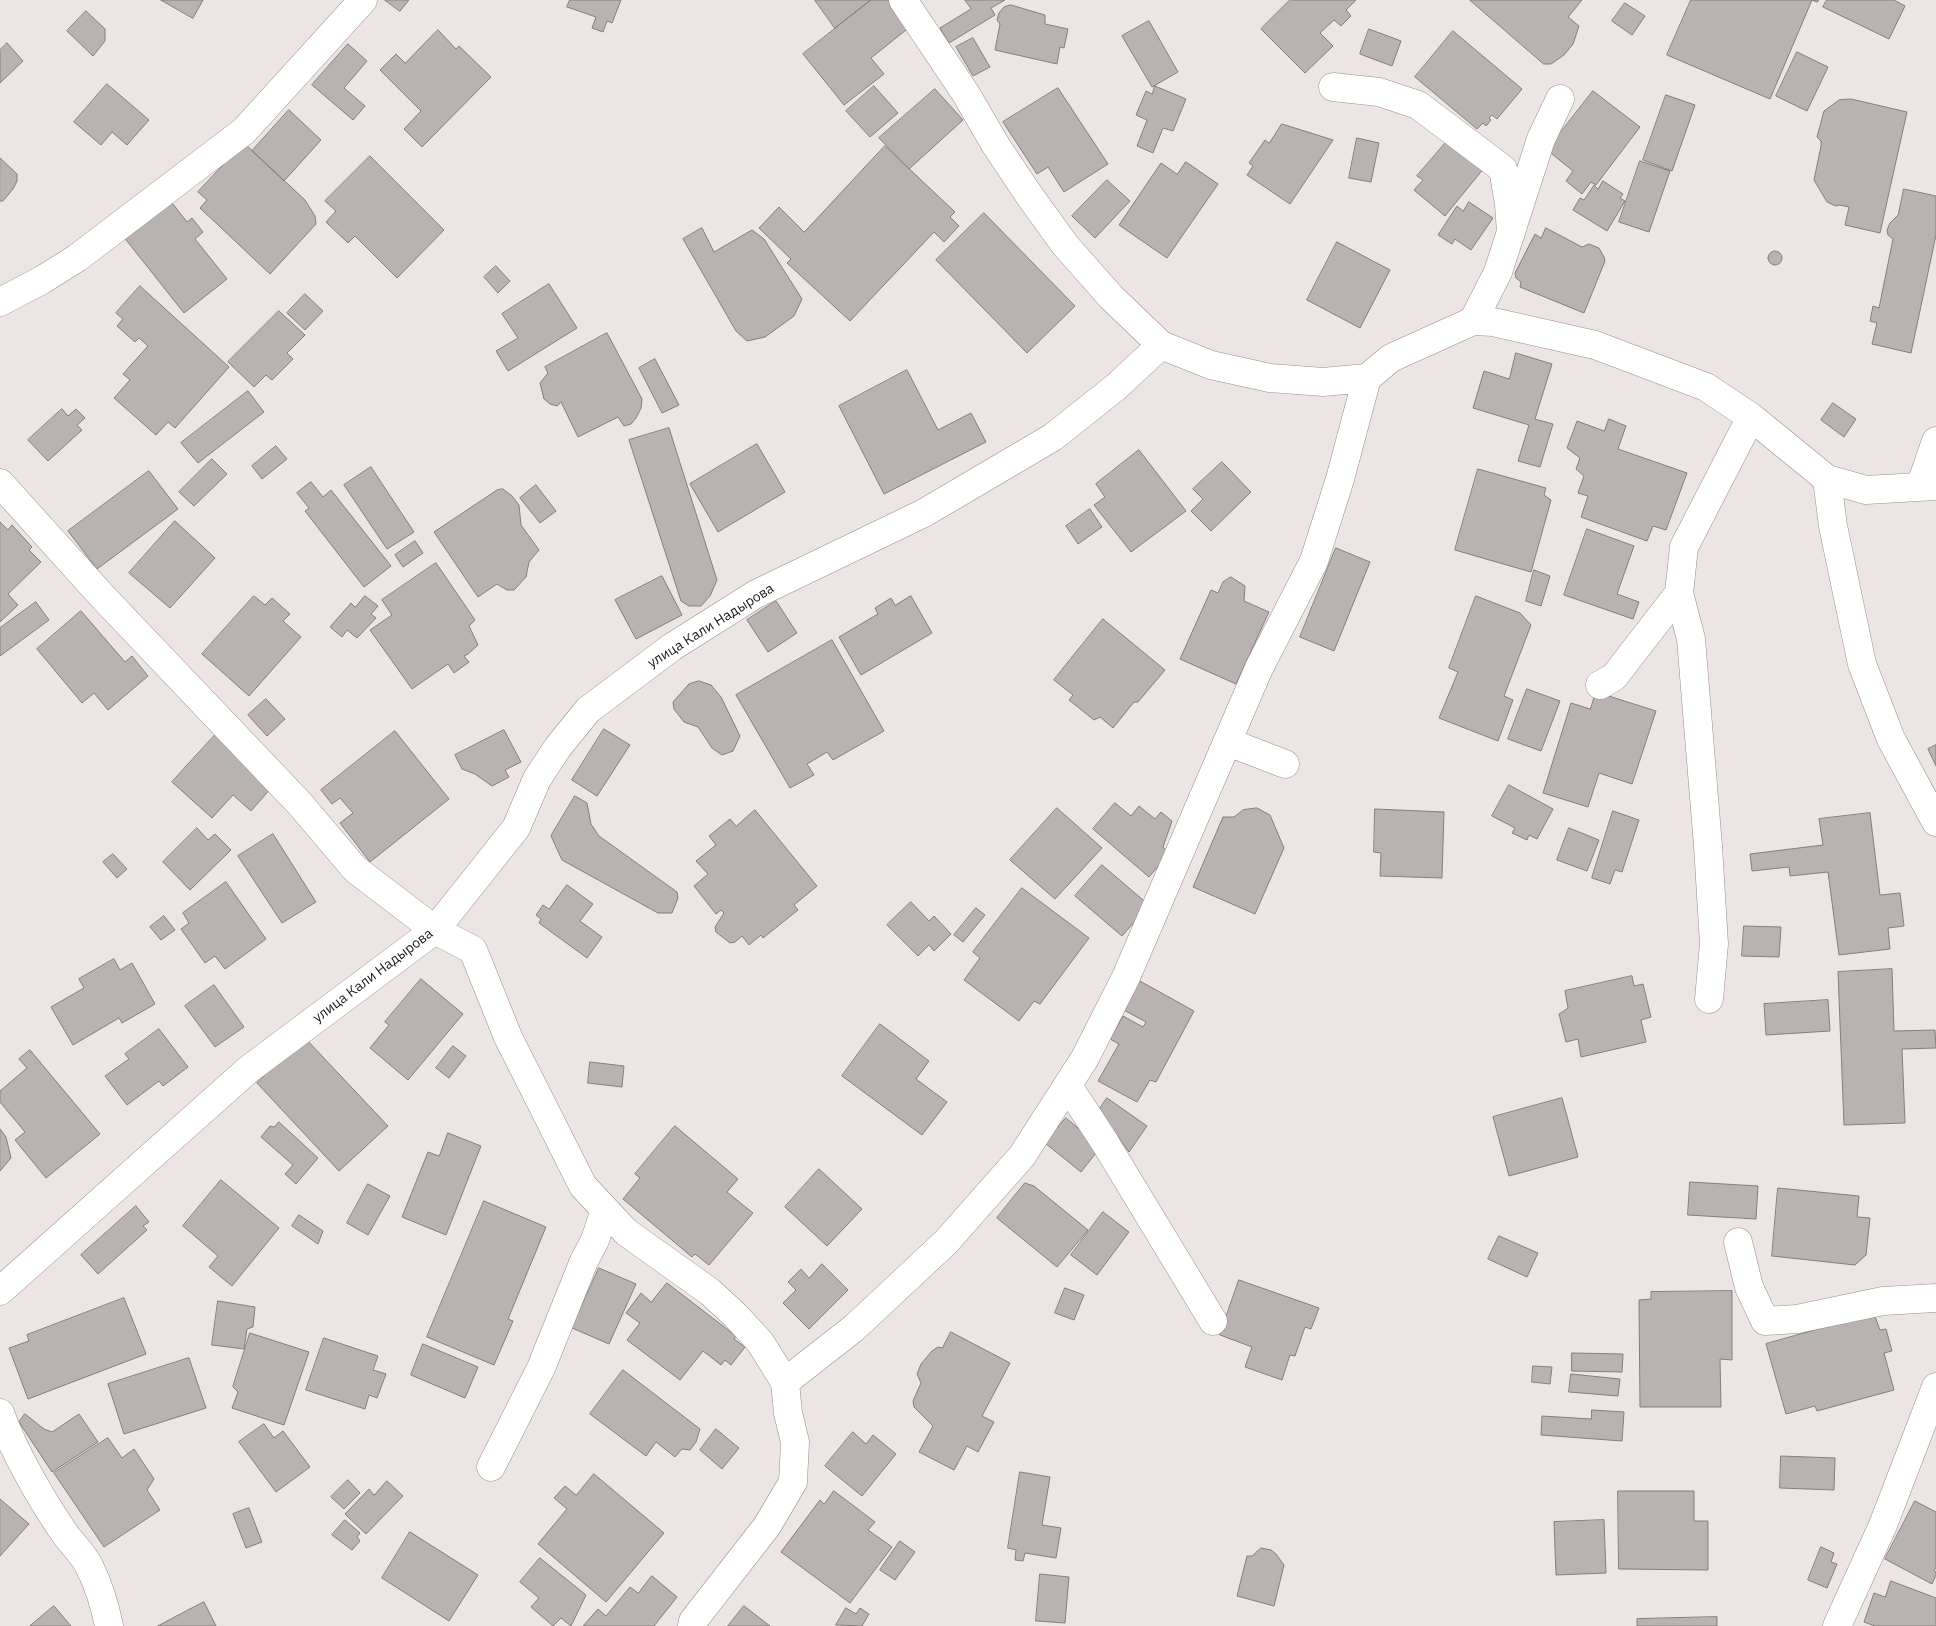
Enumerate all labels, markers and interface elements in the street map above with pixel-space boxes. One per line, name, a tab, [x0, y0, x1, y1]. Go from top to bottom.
street label: улица Кали Надырова	[645, 580, 777, 672]
street label: улица Кали Надырова	[310, 925, 436, 1027]

